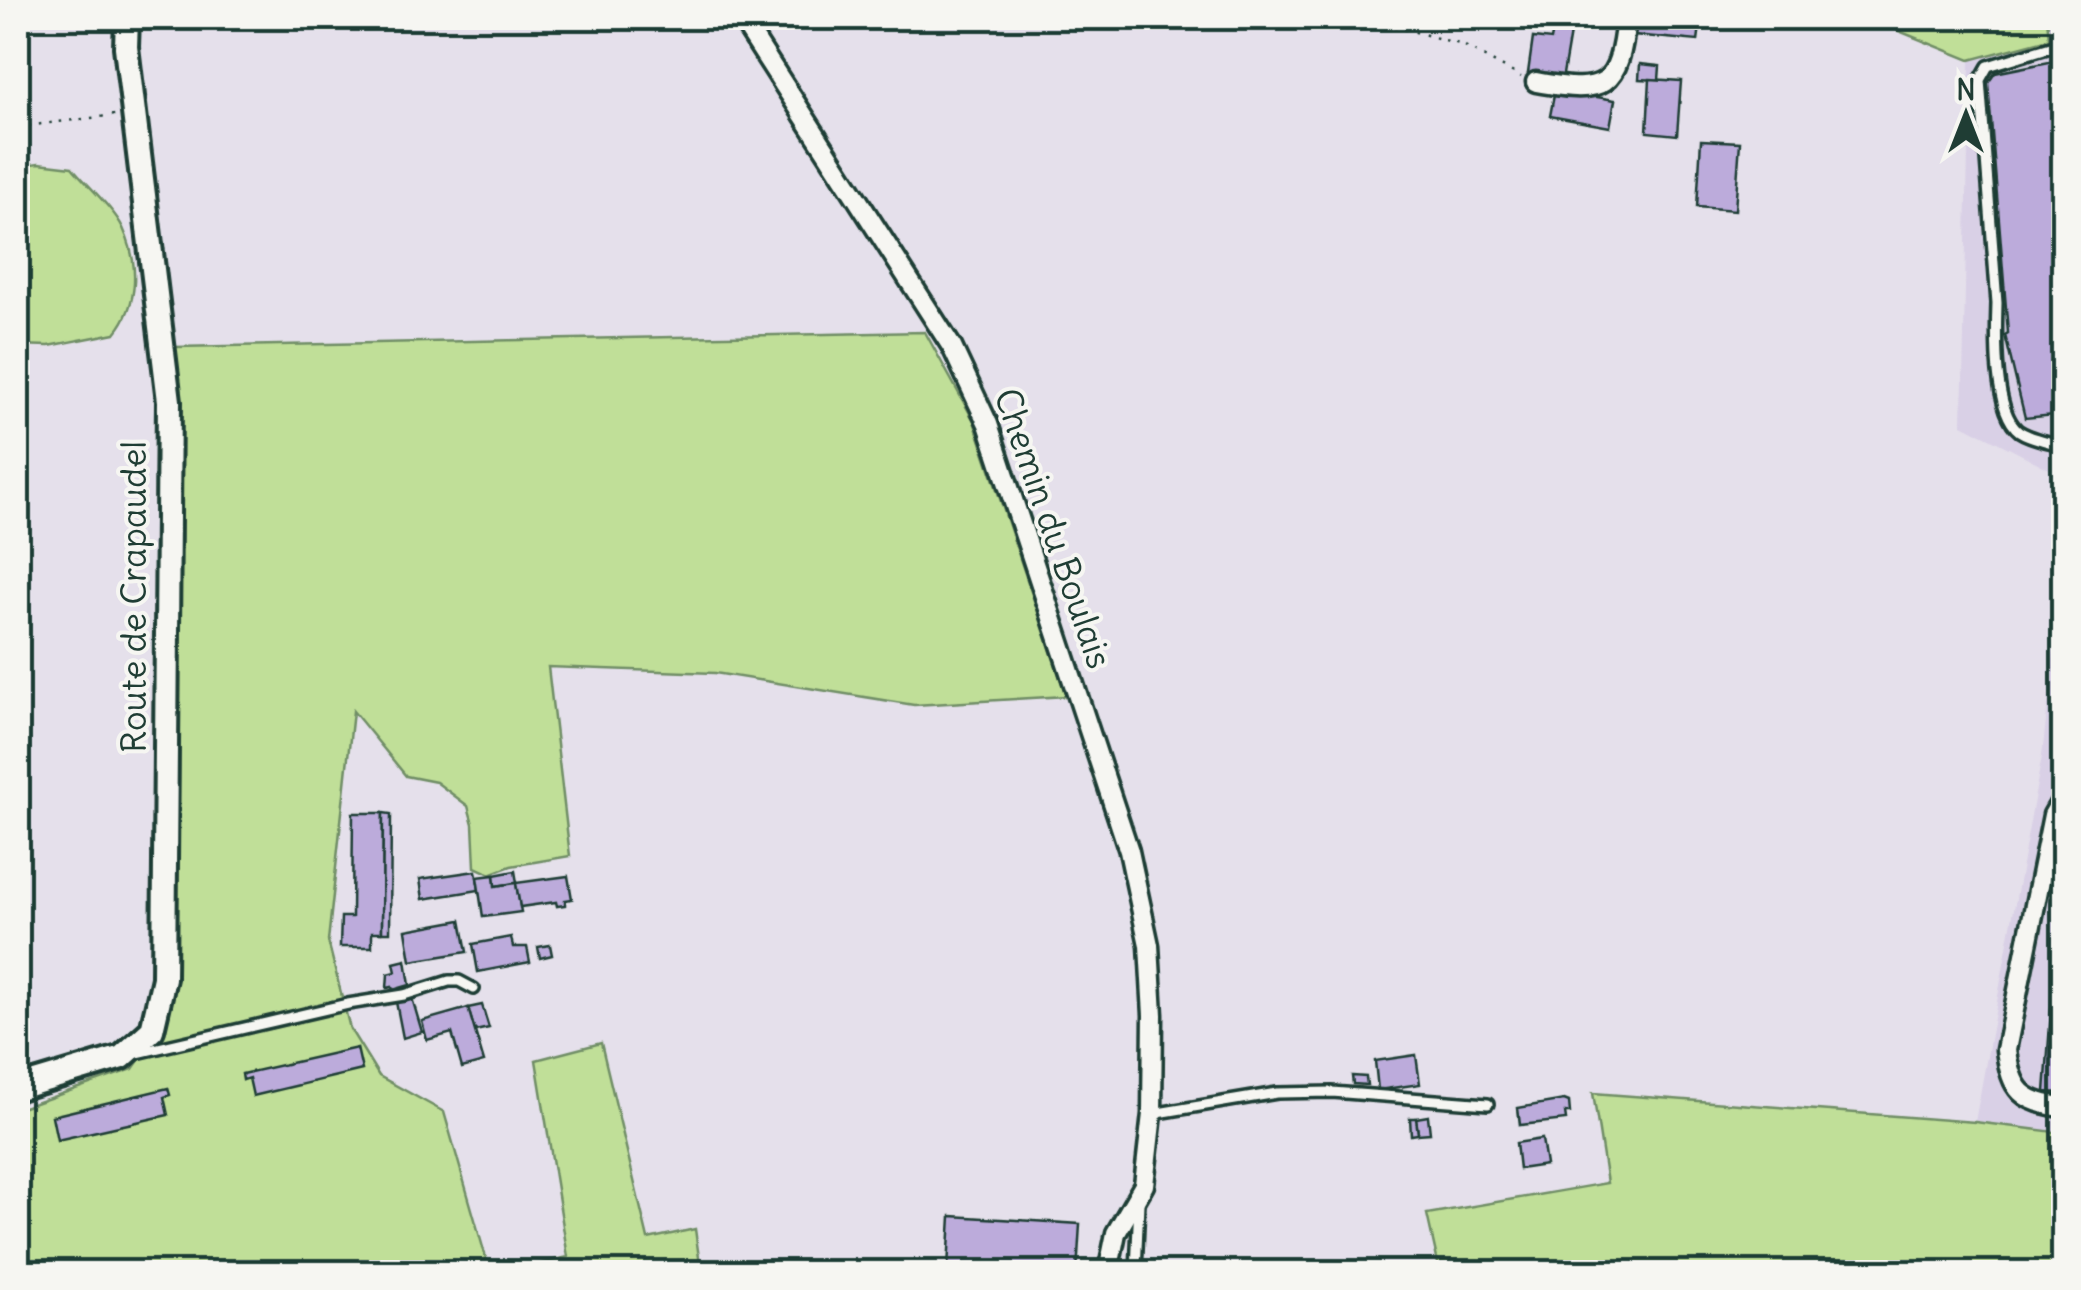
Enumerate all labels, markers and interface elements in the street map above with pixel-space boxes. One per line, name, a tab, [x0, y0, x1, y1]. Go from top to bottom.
north arrow	[1916, 65, 2016, 165]
text: N	[1956, 72, 1976, 108]
street label: Chemin du Boulais	[985, 382, 1123, 674]
street label: Route de Crapaudel	[111, 441, 155, 753]

